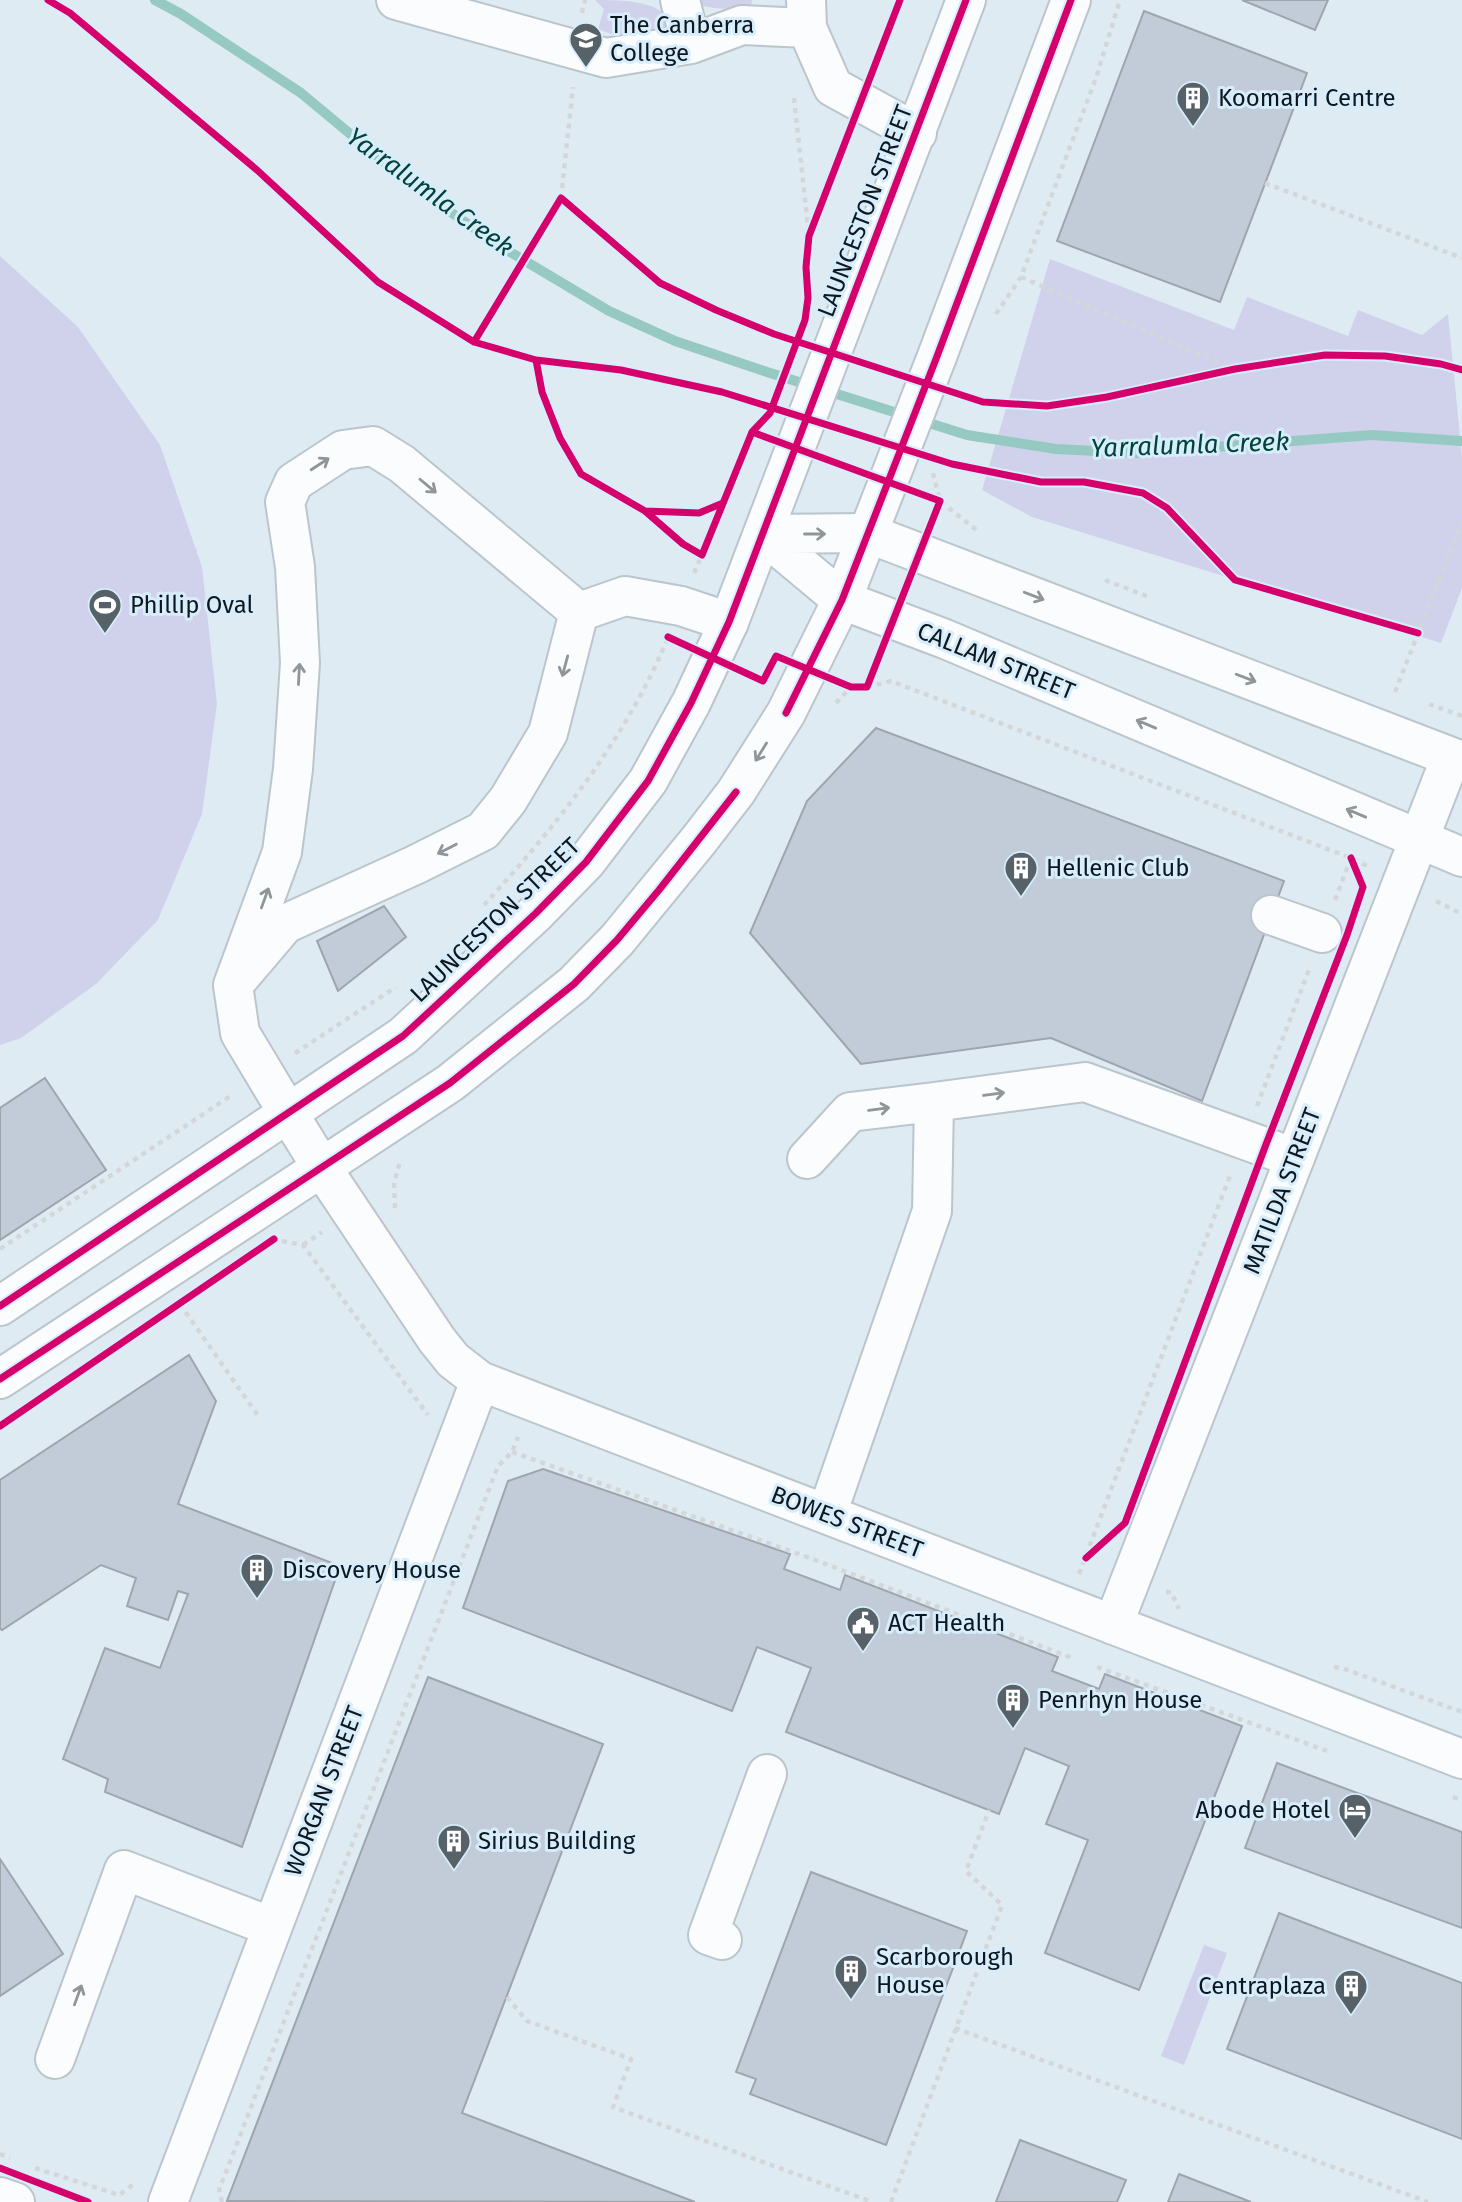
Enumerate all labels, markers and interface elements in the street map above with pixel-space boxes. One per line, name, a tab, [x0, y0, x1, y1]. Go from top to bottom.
place label: The Canberra College	[610, 11, 754, 67]
school or university icon: The Canberra College	[567, 20, 605, 69]
building icon: Koomarri Centre	[1174, 79, 1212, 128]
place label: Koomarri Centre	[1218, 84, 1396, 112]
street label: LAUNCESTON STREET	[812, 100, 919, 321]
water label: Yarralumla Creek	[340, 121, 520, 263]
water label: Yarralumla Creek	[1090, 426, 1290, 464]
one-way arrow	[310, 457, 330, 471]
one-way arrow	[419, 478, 437, 494]
one-way arrow	[804, 527, 827, 540]
sports icon: Phillip Oval	[86, 586, 124, 635]
place label: Phillip Oval	[130, 591, 254, 619]
one-way arrow	[1022, 591, 1044, 604]
street label: CALLAM STREET	[913, 617, 1079, 706]
one-way arrow	[558, 654, 571, 677]
one-way arrow	[293, 664, 306, 686]
one-way arrow	[1235, 673, 1257, 686]
one-way arrow	[1136, 717, 1158, 730]
one-way arrow	[754, 742, 768, 762]
one-way arrow	[1346, 806, 1367, 819]
street label: LAUNCESTON STREET	[404, 831, 586, 1008]
one-way arrow	[437, 843, 458, 856]
building icon: Hellenic Club	[1002, 849, 1040, 898]
place label: Hellenic Club	[1046, 854, 1190, 882]
one-way arrow	[260, 888, 272, 910]
one-way arrow	[982, 1088, 1004, 1101]
one-way arrow	[868, 1102, 890, 1115]
street label: MATILDA STREET	[1237, 1103, 1327, 1278]
street label: BOWES STREET	[767, 1480, 928, 1564]
building icon: Discovery House	[238, 1551, 276, 1600]
place label: Discovery House	[282, 1556, 461, 1584]
public building icon: ACT Health	[844, 1604, 882, 1653]
place label: ACT Health	[888, 1609, 1005, 1637]
building icon: Penrhyn House	[994, 1681, 1032, 1730]
place label: Penrhyn House	[1038, 1686, 1202, 1714]
street label: WORGAN STREET	[279, 1701, 370, 1880]
hotel icon: Abode Hotel	[1336, 1791, 1374, 1840]
place label: Abode Hotel	[1195, 1796, 1330, 1824]
building icon: Sirius Building	[435, 1822, 473, 1871]
place label: Sirius Building	[478, 1827, 636, 1855]
place label: Scarborough House	[876, 1943, 1014, 1999]
building icon: Scarborough House	[832, 1952, 870, 2001]
building icon: Centraplaza	[1332, 1967, 1370, 2016]
place label: Centraplaza	[1198, 1972, 1326, 2000]
one-way arrow	[73, 1984, 85, 2006]

